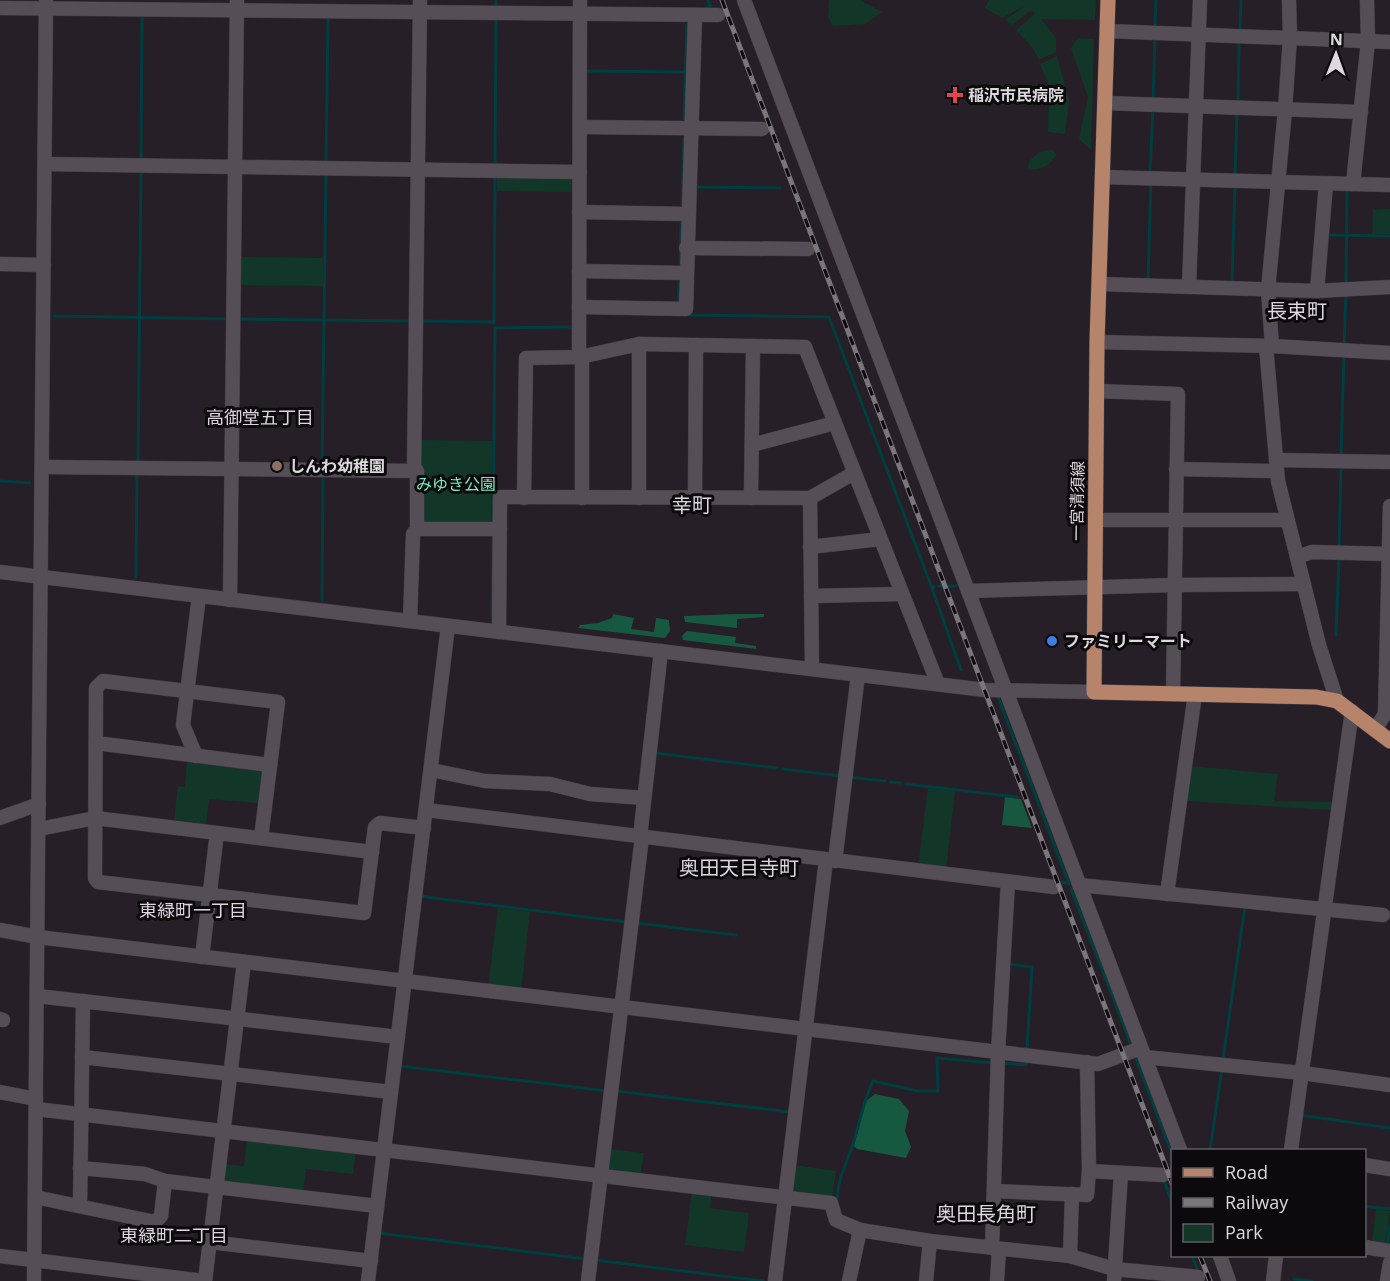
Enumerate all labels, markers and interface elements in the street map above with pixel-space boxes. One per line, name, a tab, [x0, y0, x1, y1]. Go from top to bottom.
north arrow	[1306, 24, 1366, 84]
text: N	[1330, 28, 1343, 50]
place label: 稲沢市民病院	[968, 84, 1064, 106]
marker: 稲沢市民病院	[946, 86, 964, 104]
district label: 長束町	[1267, 297, 1327, 324]
district label: 高御堂五丁目	[206, 405, 314, 429]
place label: しんわ幼稚園	[289, 455, 385, 477]
marker: しんわ幼稚園	[270, 459, 284, 473]
street label: 一宮清須線	[1065, 461, 1089, 541]
park label: みゆき公園	[416, 473, 496, 495]
district label: 幸町	[672, 491, 712, 518]
place label: ファミリーマート	[1064, 630, 1192, 652]
marker: ファミリーマート	[1045, 634, 1059, 648]
district label: 奥田天目寺町	[679, 854, 799, 881]
district label: 東緑町一丁目	[139, 898, 247, 922]
legend	[1171, 1149, 1366, 1257]
text: Road	[1225, 1160, 1268, 1184]
text: Railway	[1225, 1190, 1289, 1214]
district label: 奥田長角町	[936, 1200, 1036, 1227]
text: Park	[1225, 1220, 1263, 1244]
district label: 東緑町二丁目	[120, 1223, 228, 1247]

